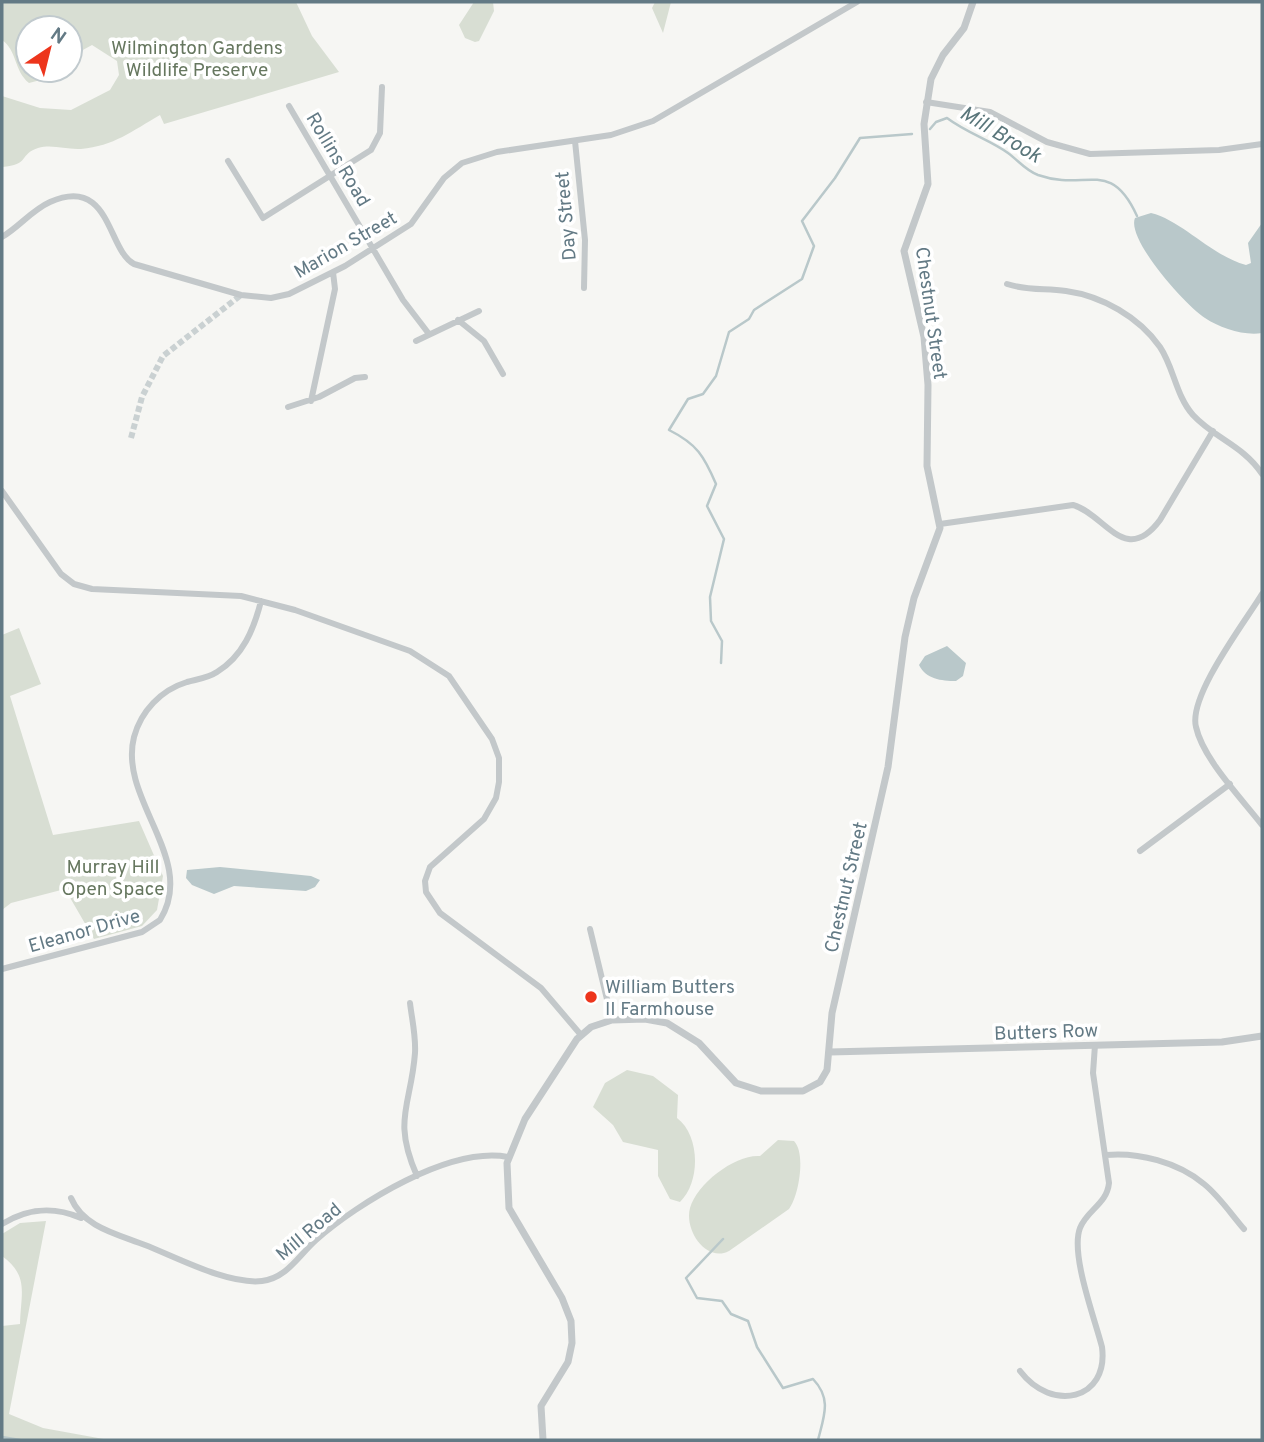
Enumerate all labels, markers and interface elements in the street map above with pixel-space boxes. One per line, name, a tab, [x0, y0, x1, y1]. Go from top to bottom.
north arrow	[14, 14, 84, 84]
text: N	[45, 23, 70, 50]
park label: Wilmington Gardens Wildlife Preserve	[111, 37, 283, 83]
water label: Mill Brook	[954, 100, 1046, 170]
street label: Rollins Road	[300, 109, 375, 211]
street label: Day Street	[551, 170, 583, 261]
street label: Marion Street	[290, 207, 402, 285]
street label: Chestnut Street	[909, 245, 951, 381]
street label: Chestnut Street	[820, 820, 874, 955]
park label: Murray Hill Open Space	[61, 856, 165, 902]
street label: Eleanor Drive	[26, 905, 143, 959]
place label: William Butters II Farmhouse	[605, 976, 735, 1022]
marker: William Butters II Farmhouse	[583, 989, 599, 1005]
street label: Butters Row	[994, 1019, 1099, 1047]
street label: Mill Road	[271, 1198, 347, 1267]

